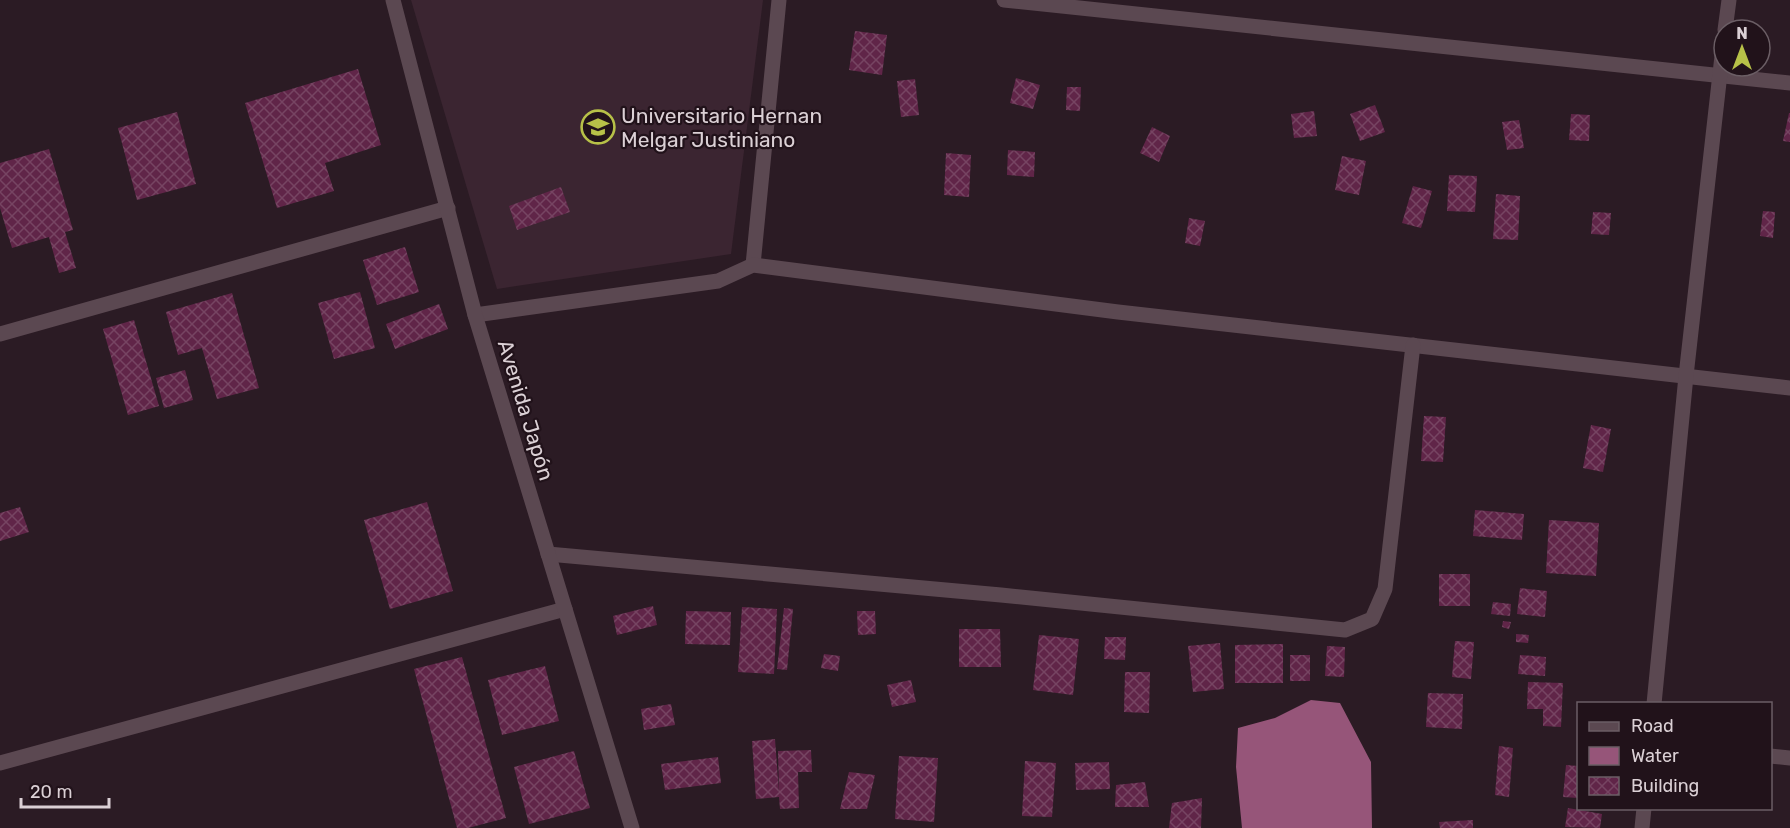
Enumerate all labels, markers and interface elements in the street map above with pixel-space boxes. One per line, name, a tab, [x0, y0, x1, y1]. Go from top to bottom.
north arrow	[1712, 18, 1772, 78]
text: N	[1736, 24, 1748, 43]
place label: Universitario Hernan Melgar Justiniano	[621, 103, 822, 152]
school or university icon: Universitario Hernan Melgar Justiniano	[580, 109, 616, 145]
street label: Avenida Japón	[493, 337, 559, 483]
legend	[1577, 702, 1772, 810]
text: Road	[1631, 715, 1674, 737]
text: Water	[1631, 745, 1679, 767]
scale bar	[21, 771, 110, 809]
text: Building	[1631, 775, 1699, 797]
text: 20 m	[30, 781, 72, 803]

